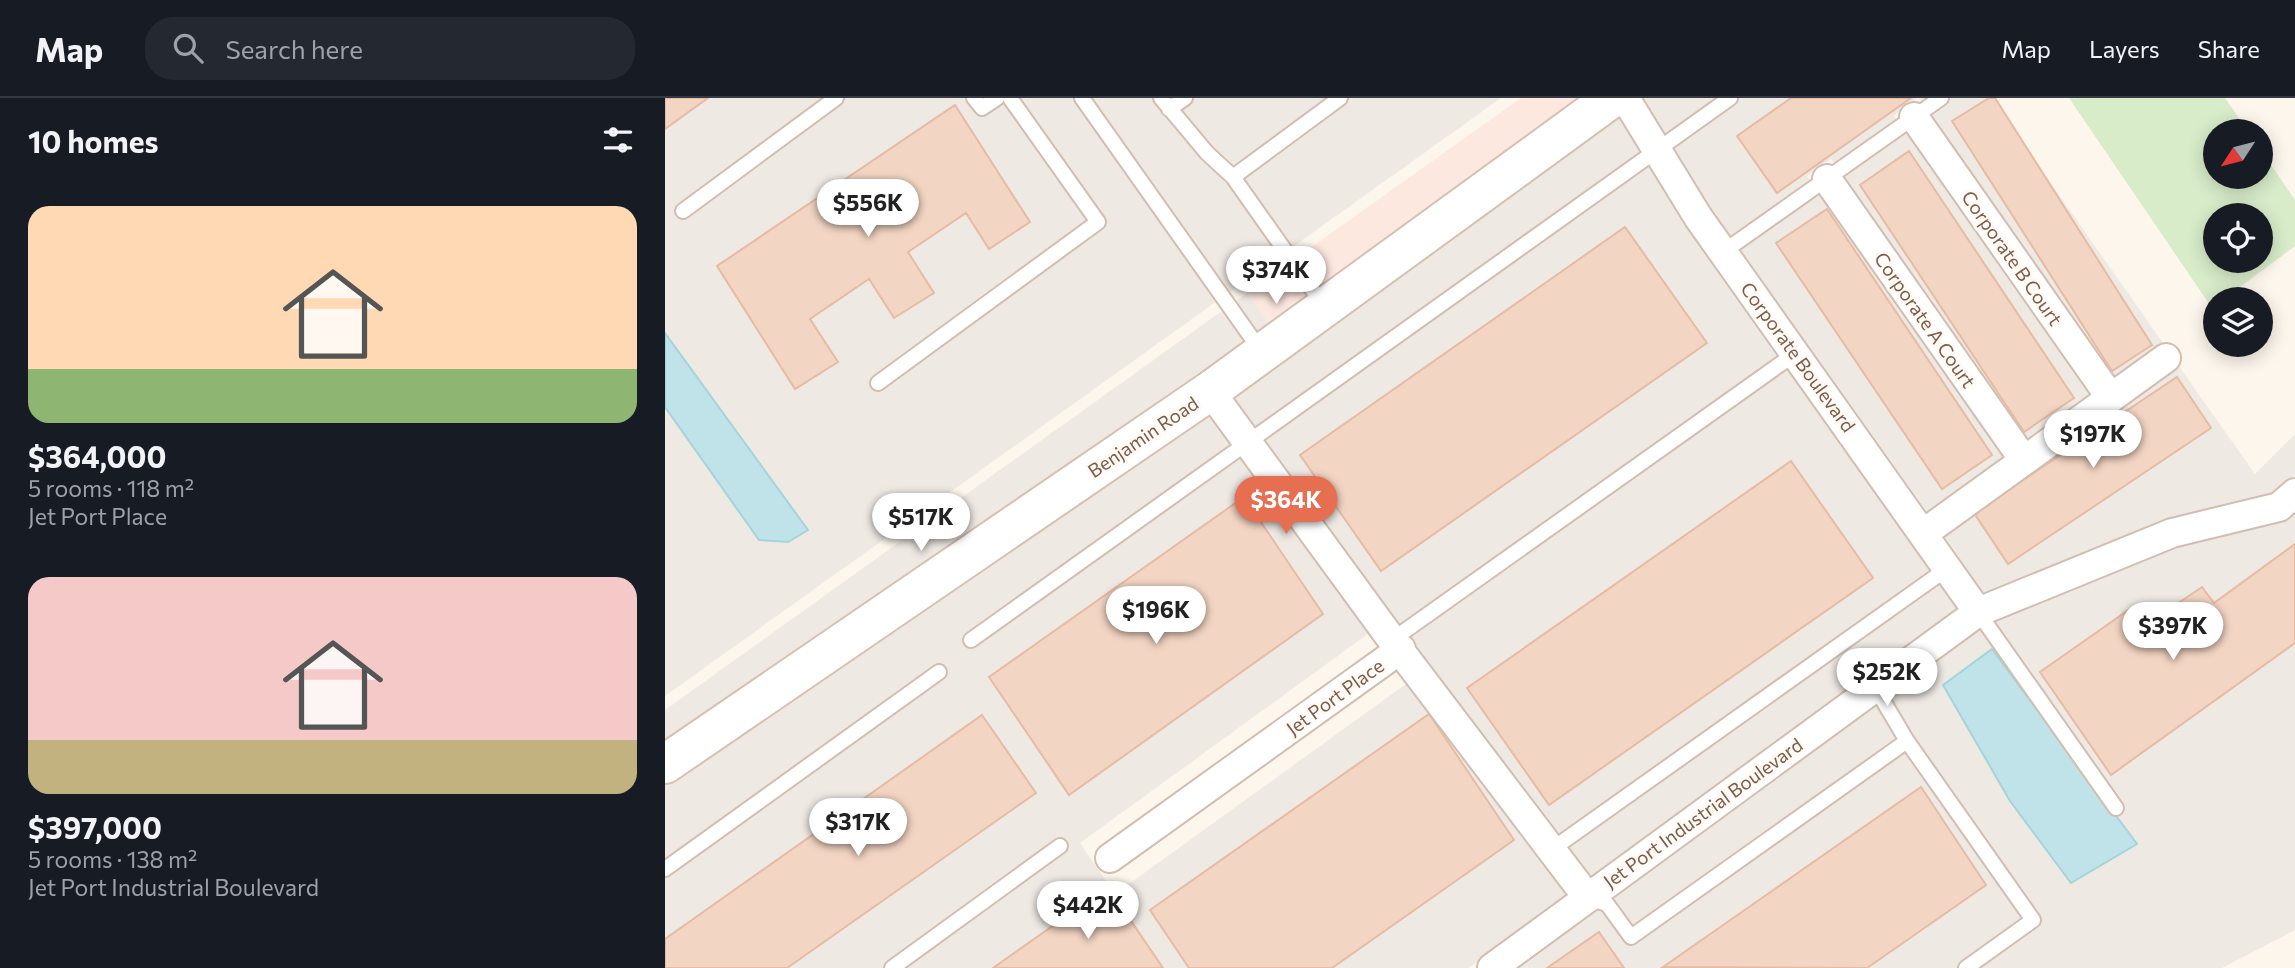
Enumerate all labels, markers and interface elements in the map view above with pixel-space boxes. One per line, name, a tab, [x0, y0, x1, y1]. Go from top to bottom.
search box	[145, 17, 635, 80]
text: Map	[35, 28, 103, 69]
icon: search	[169, 29, 207, 67]
text: Search here	[225, 33, 363, 64]
text: Map	[2002, 34, 2051, 63]
text: Layers	[2089, 34, 2160, 63]
text: Share	[2198, 34, 2260, 63]
north arrow	[2203, 119, 2273, 189]
map controls	[2203, 119, 2273, 357]
icon: filters	[599, 121, 637, 159]
text: 10 homes	[28, 122, 158, 159]
pin: $556K	[819, 180, 917, 239]
street label: Corporate B Court	[1957, 186, 2068, 330]
text: $556K	[833, 188, 903, 216]
button: locate	[2203, 203, 2273, 273]
pin: $374K	[1227, 246, 1325, 306]
street label: Corporate A Court	[1870, 247, 1981, 392]
icon: home	[270, 251, 396, 377]
text: $374K	[1242, 255, 1310, 283]
street label: Corporate Boulevard	[1736, 277, 1861, 436]
button: layers	[2203, 287, 2273, 357]
street label: Benjamin Road	[1083, 391, 1202, 482]
pin: $197K	[2044, 410, 2142, 470]
text: $197K	[2060, 419, 2126, 447]
text: $364,000	[28, 437, 166, 474]
text: 5 rooms · 118 m²	[28, 474, 194, 502]
pin: $364K	[1237, 476, 1335, 536]
text: $364K	[1251, 485, 1321, 513]
pin: $517K	[872, 494, 970, 553]
text: Jet Port Place	[28, 502, 167, 530]
text: $517K	[888, 502, 954, 530]
pin: $196K	[1107, 587, 1205, 646]
text: $196K	[1122, 595, 1190, 623]
pin: $397K	[2124, 602, 2222, 662]
text: $397K	[2138, 611, 2208, 639]
icon: home	[270, 622, 396, 748]
pin: $252K	[1838, 648, 1936, 708]
street label: Jet Port Place	[1281, 654, 1388, 740]
text: $252K	[1853, 657, 1921, 685]
street label: Jet Port Industrial Boulevard	[1599, 733, 1807, 893]
pin: $317K	[809, 798, 907, 858]
text: $317K	[825, 807, 891, 835]
text: $397,000	[28, 808, 162, 845]
text: 5 rooms · 138 m²	[28, 845, 197, 873]
text: Jet Port Industrial Boulevard	[28, 873, 319, 901]
pin: $442K	[1039, 882, 1137, 941]
text: $442K	[1053, 890, 1123, 918]

